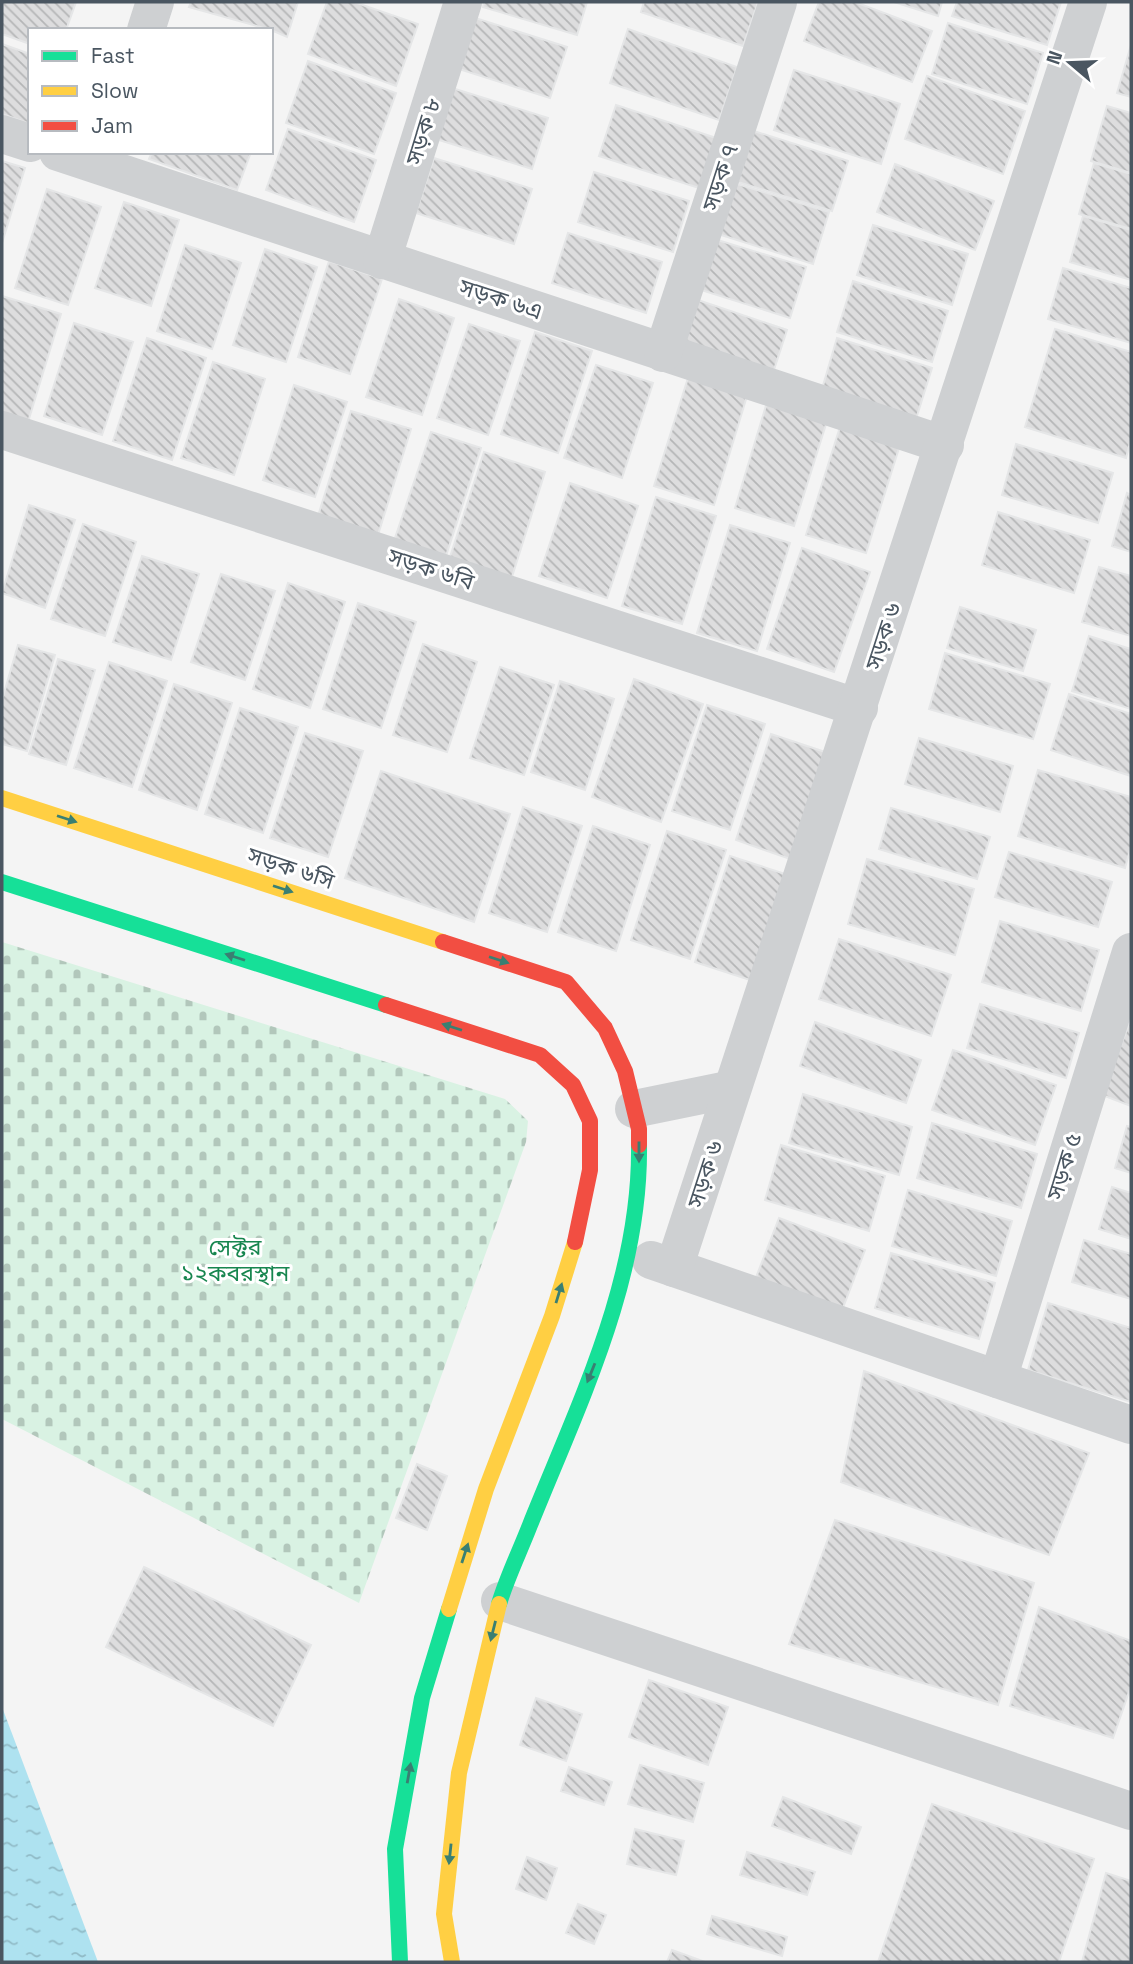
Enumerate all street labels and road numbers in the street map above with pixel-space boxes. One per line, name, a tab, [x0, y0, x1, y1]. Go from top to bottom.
street label: সড়ক ৮	[398, 94, 447, 169]
street label: সড়ক ৭	[695, 140, 745, 215]
street label: সড়ক ৬এ	[455, 271, 546, 326]
street label: সড়ক ৬বি	[383, 541, 478, 597]
street label: সড়ক ৬	[858, 598, 908, 674]
street label: সড়ক ৬সি	[243, 840, 339, 896]
street label: সড়ক ৫	[1039, 1129, 1088, 1204]
street label: সড়ক ৬	[680, 1136, 730, 1212]

